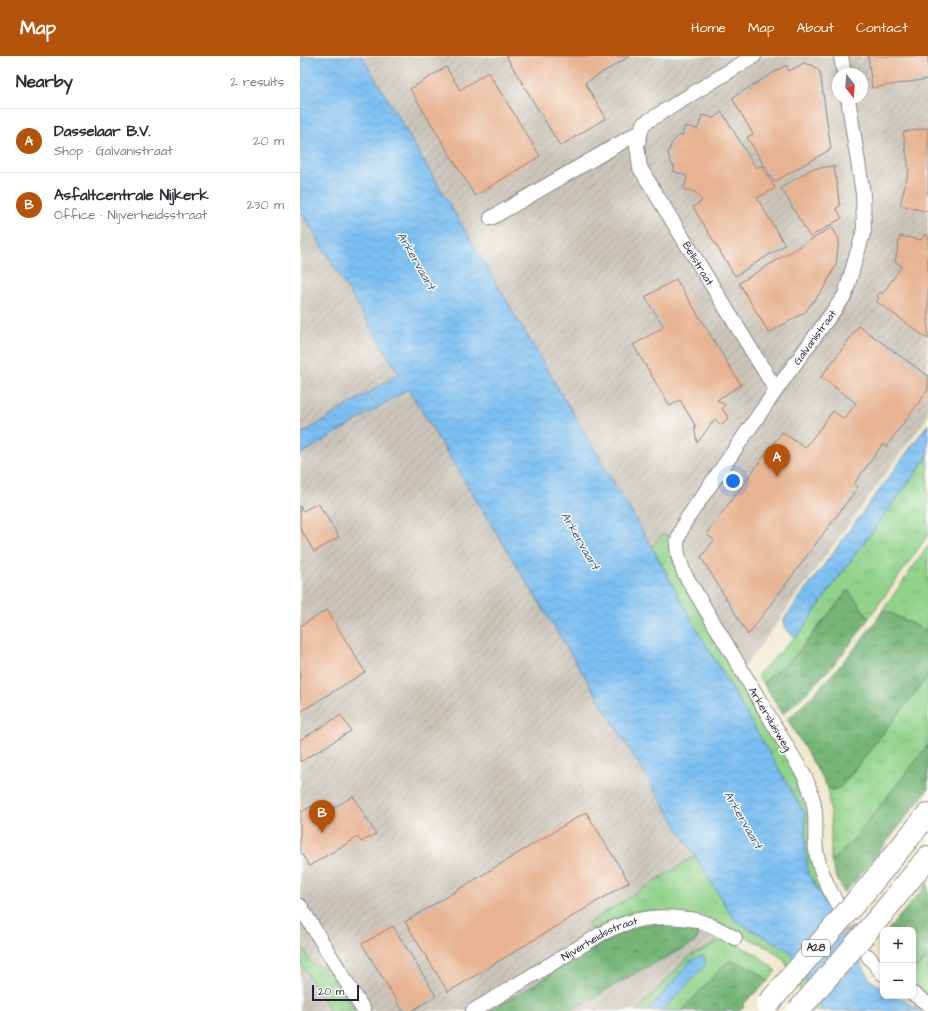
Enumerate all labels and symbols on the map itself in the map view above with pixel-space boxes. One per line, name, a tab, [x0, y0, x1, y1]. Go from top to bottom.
north arrow	[832, 68, 868, 104]
water label: Arkervaart	[392, 229, 440, 294]
street label: Bellstraat	[679, 239, 718, 289]
street label: Galvanistraat	[789, 306, 840, 368]
pin: A	[764, 444, 790, 477]
your location	[723, 471, 743, 491]
water label: Arkervaart	[556, 509, 604, 574]
street label: Arkersluisweg	[744, 684, 795, 755]
water label: Arkervaart	[719, 788, 767, 853]
pin: B	[309, 800, 335, 833]
street label: Nijverheidsstraat	[558, 913, 639, 964]
road number: A28	[802, 940, 830, 956]
scale bar	[312, 983, 359, 1002]

